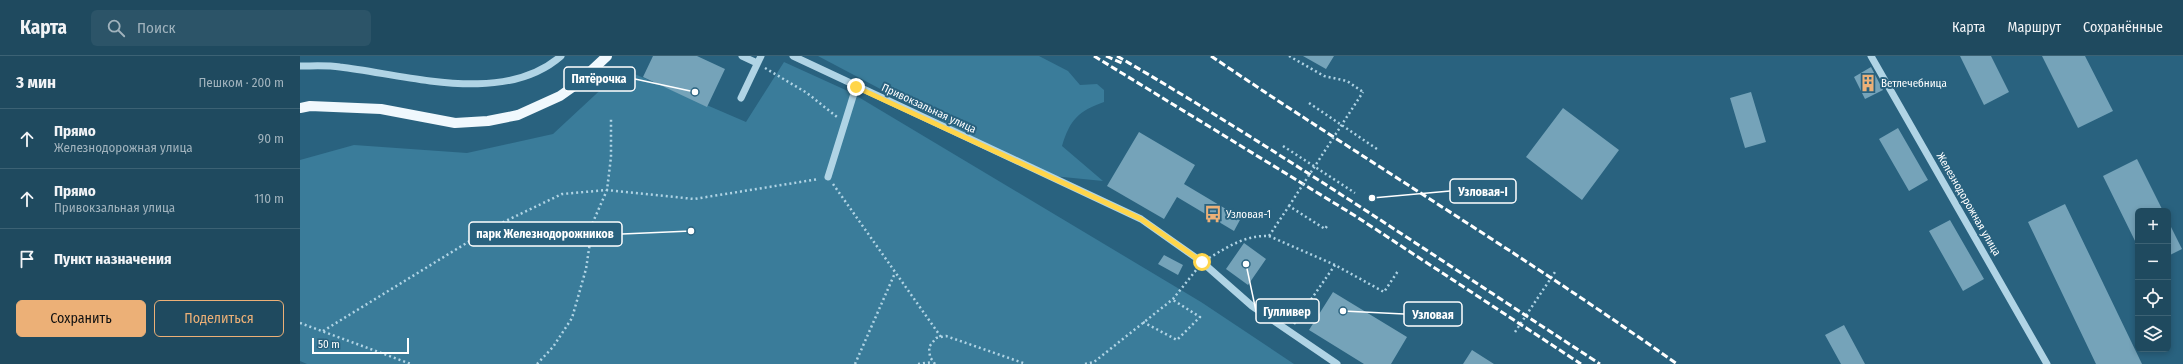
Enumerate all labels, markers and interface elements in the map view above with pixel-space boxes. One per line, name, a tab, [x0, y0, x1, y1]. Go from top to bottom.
search box	[91, 10, 371, 46]
text: Карта	[20, 16, 67, 39]
icon: search	[105, 17, 127, 39]
text: Поиск	[137, 19, 175, 37]
text: Карта	[1952, 19, 1985, 36]
text: Маршрут	[2007, 19, 2061, 36]
text: Сохранённые	[2083, 19, 2163, 36]
callout: Пятёрочка	[564, 67, 635, 91]
text: 3 мин	[16, 72, 56, 93]
text: Пятёрочка	[572, 72, 627, 86]
building icon: Ветлечебница	[1858, 73, 1878, 93]
text: Пешком · 200 m	[199, 75, 284, 90]
place label: Ветлечебница	[1881, 77, 1947, 90]
route end	[847, 78, 865, 96]
street label: Привокзальная улица	[880, 81, 978, 136]
text: Прямо	[54, 122, 96, 140]
icon: ahead	[16, 128, 38, 150]
text: 90 m	[258, 131, 284, 146]
text: Железнодорожная улица	[54, 140, 193, 155]
street label: Железнодорожная улица	[1934, 150, 2004, 258]
callout: Узловая-I	[1450, 179, 1516, 203]
text: Прямо	[54, 182, 96, 200]
text: Узловая-I	[1457, 185, 1508, 199]
icon: ahead	[16, 188, 38, 210]
text: 110 m	[254, 191, 284, 206]
text: Привокзальная улица	[54, 200, 175, 215]
bus stop icon: Узловая-1	[1203, 204, 1223, 224]
place label: Узловая-1	[1225, 208, 1271, 221]
map controls	[2135, 208, 2171, 352]
button: +	[2135, 208, 2171, 244]
callout: парк Железнодорожников	[469, 222, 622, 246]
text: парк Железнодорожников	[476, 227, 614, 241]
button: −	[2135, 244, 2171, 280]
icon: arrive	[16, 248, 38, 270]
text: Пункт назначения	[54, 250, 172, 268]
route start	[1193, 253, 1211, 271]
button: locate	[2135, 280, 2171, 316]
callout: Гулливер	[1256, 299, 1319, 323]
button: Сохранить	[16, 300, 146, 337]
button: Поделиться	[154, 300, 284, 337]
callout: Узловая	[1404, 302, 1462, 326]
text: Гулливер	[1263, 305, 1311, 319]
text: Узловая	[1411, 308, 1454, 322]
button: layers	[2135, 316, 2171, 352]
scale bar	[312, 336, 409, 355]
text: 50 m	[318, 338, 340, 351]

